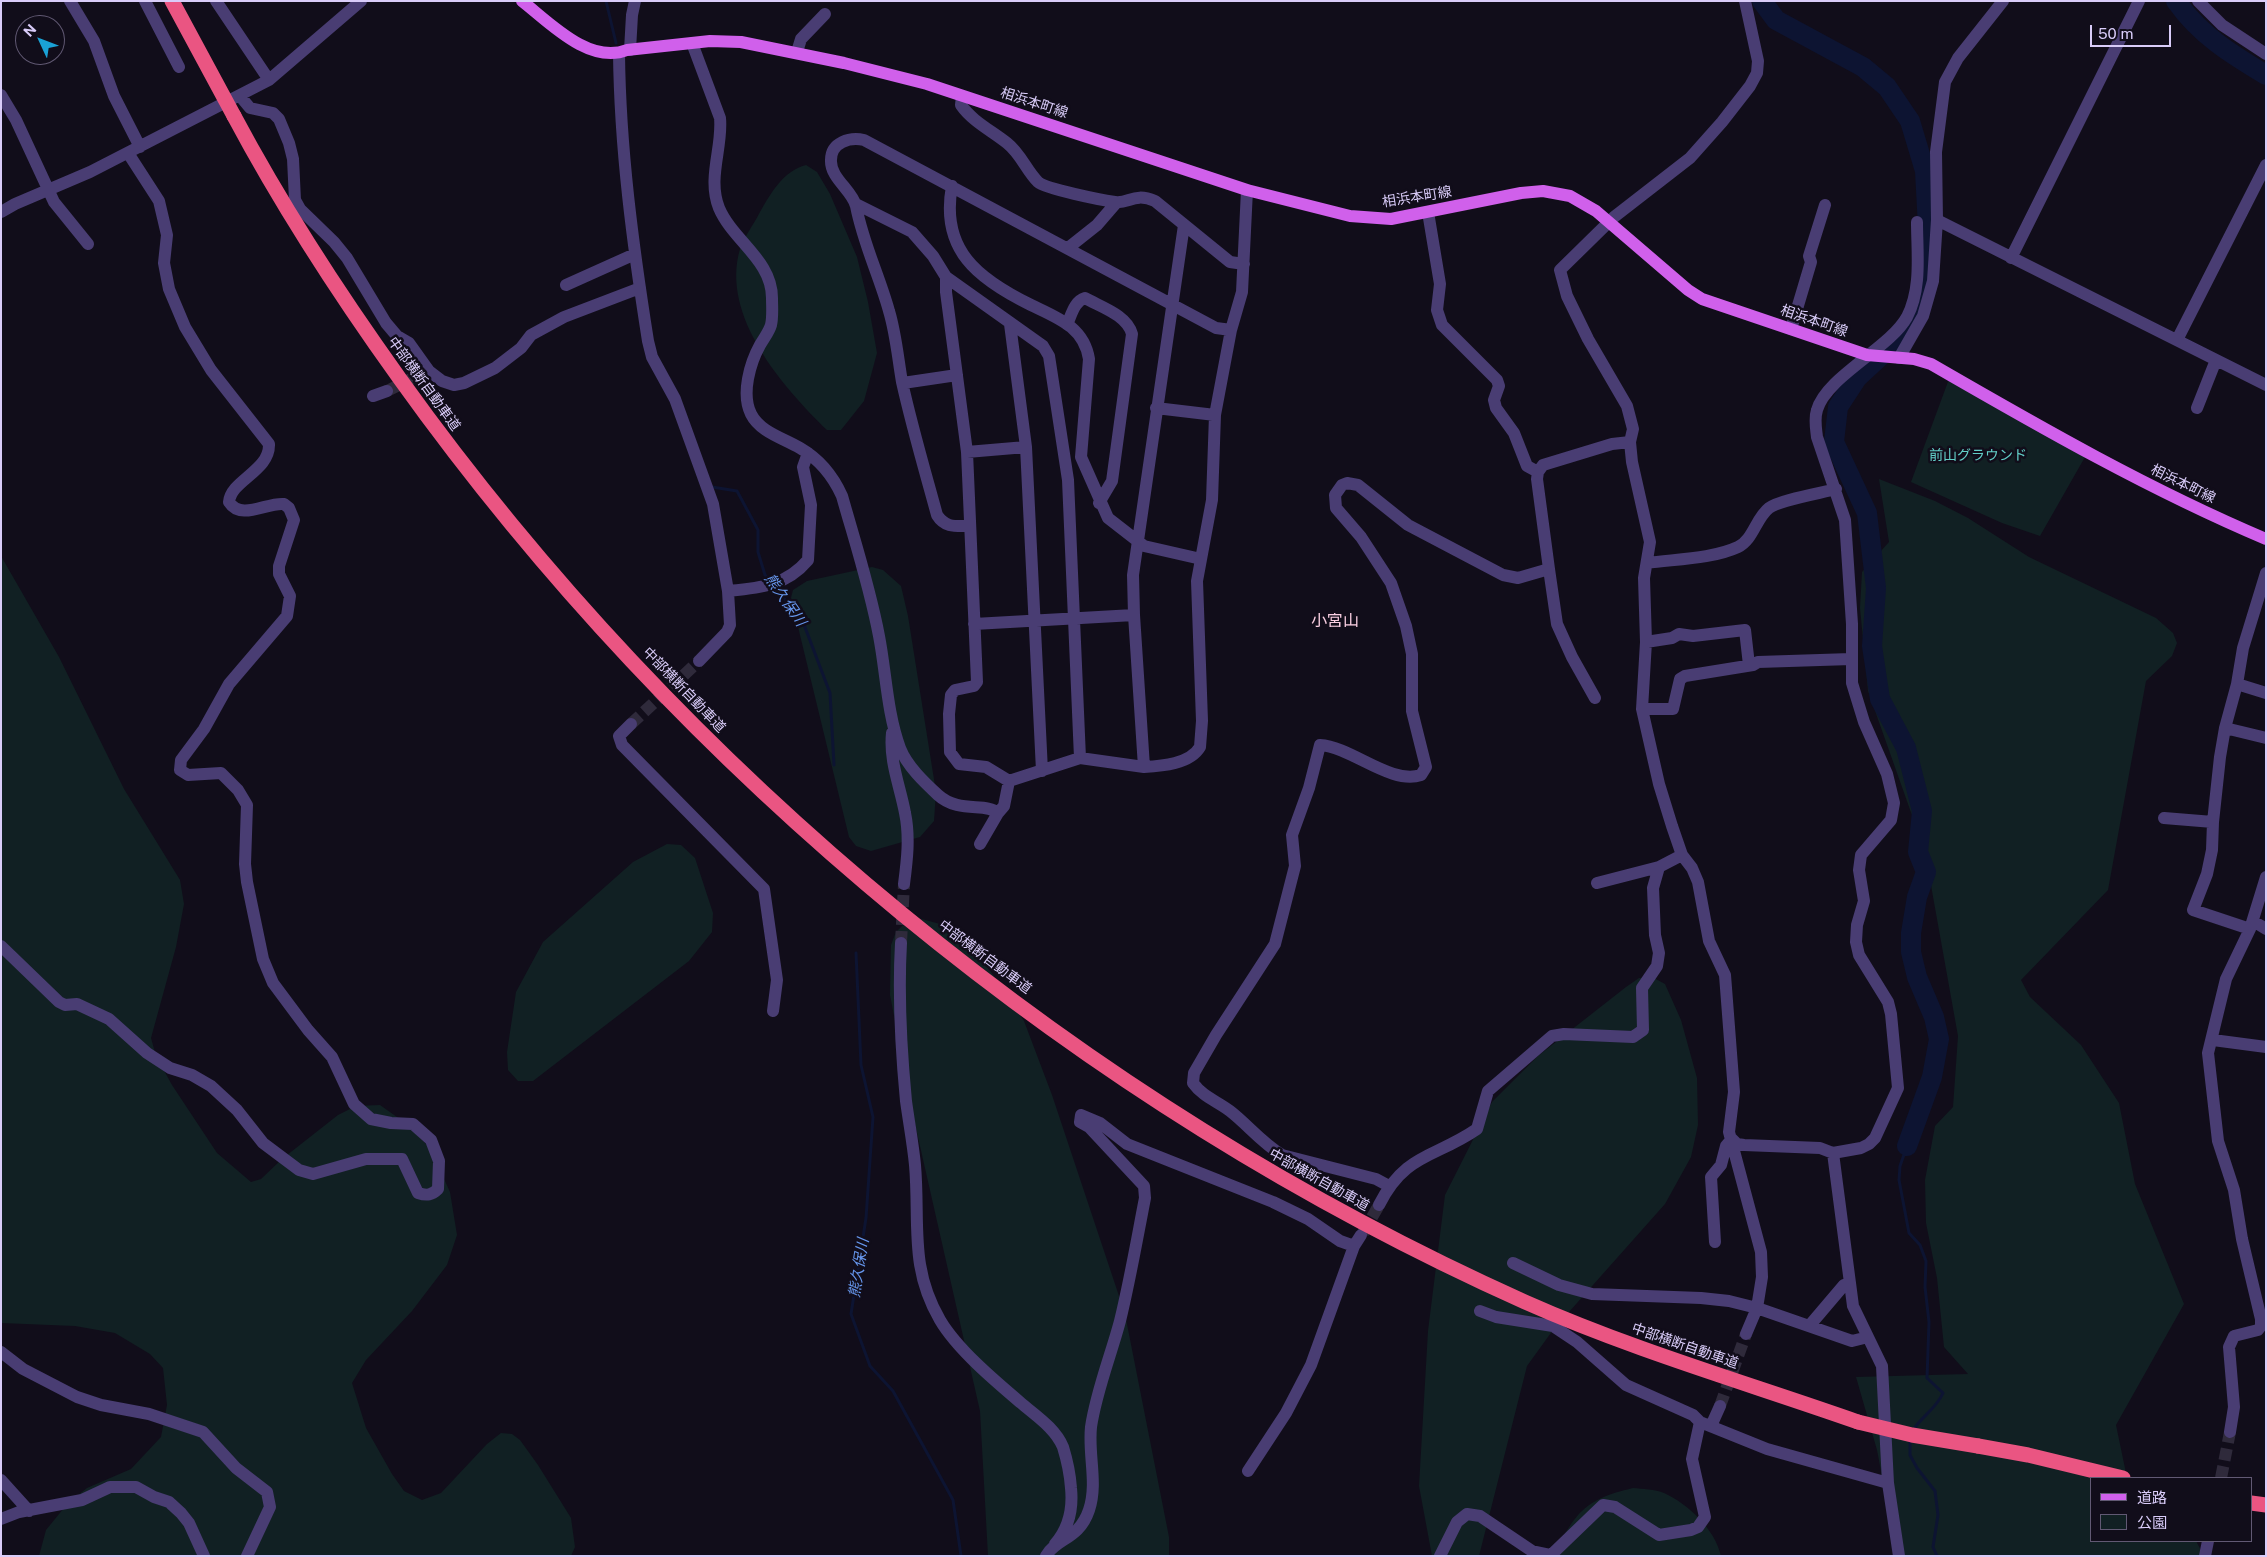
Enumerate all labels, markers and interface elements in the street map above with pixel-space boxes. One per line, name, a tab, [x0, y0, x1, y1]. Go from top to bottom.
north arrow	[15, 15, 65, 65]
scale bar	[2092, 15, 2173, 47]
text: N	[20, 21, 39, 40]
text: 50 m	[2098, 25, 2133, 42]
street label: 相浜本町線	[998, 84, 1070, 122]
street label: 相浜本町線	[1381, 183, 1453, 211]
street label: 相浜本町線	[1778, 302, 1850, 340]
street label: 中部横断自動車道	[384, 334, 464, 434]
park label: 前山グラウンド	[1929, 448, 2027, 464]
street label: 相浜本町線	[2148, 461, 2218, 507]
water label: 熊久保川	[760, 570, 810, 630]
district label: 小宮山	[1311, 611, 1359, 631]
street label: 中部横断自動車道	[639, 644, 729, 736]
street label: 中部横断自動車道	[935, 917, 1035, 997]
street label: 中部横断自動車道	[1266, 1146, 1372, 1214]
water label: 熊久保川	[845, 1237, 873, 1299]
street label: 中部横断自動車道	[1629, 1320, 1741, 1372]
legend	[2090, 1477, 2252, 1542]
text: 道路	[2137, 1489, 2167, 1506]
text: 公園	[2137, 1514, 2167, 1531]

